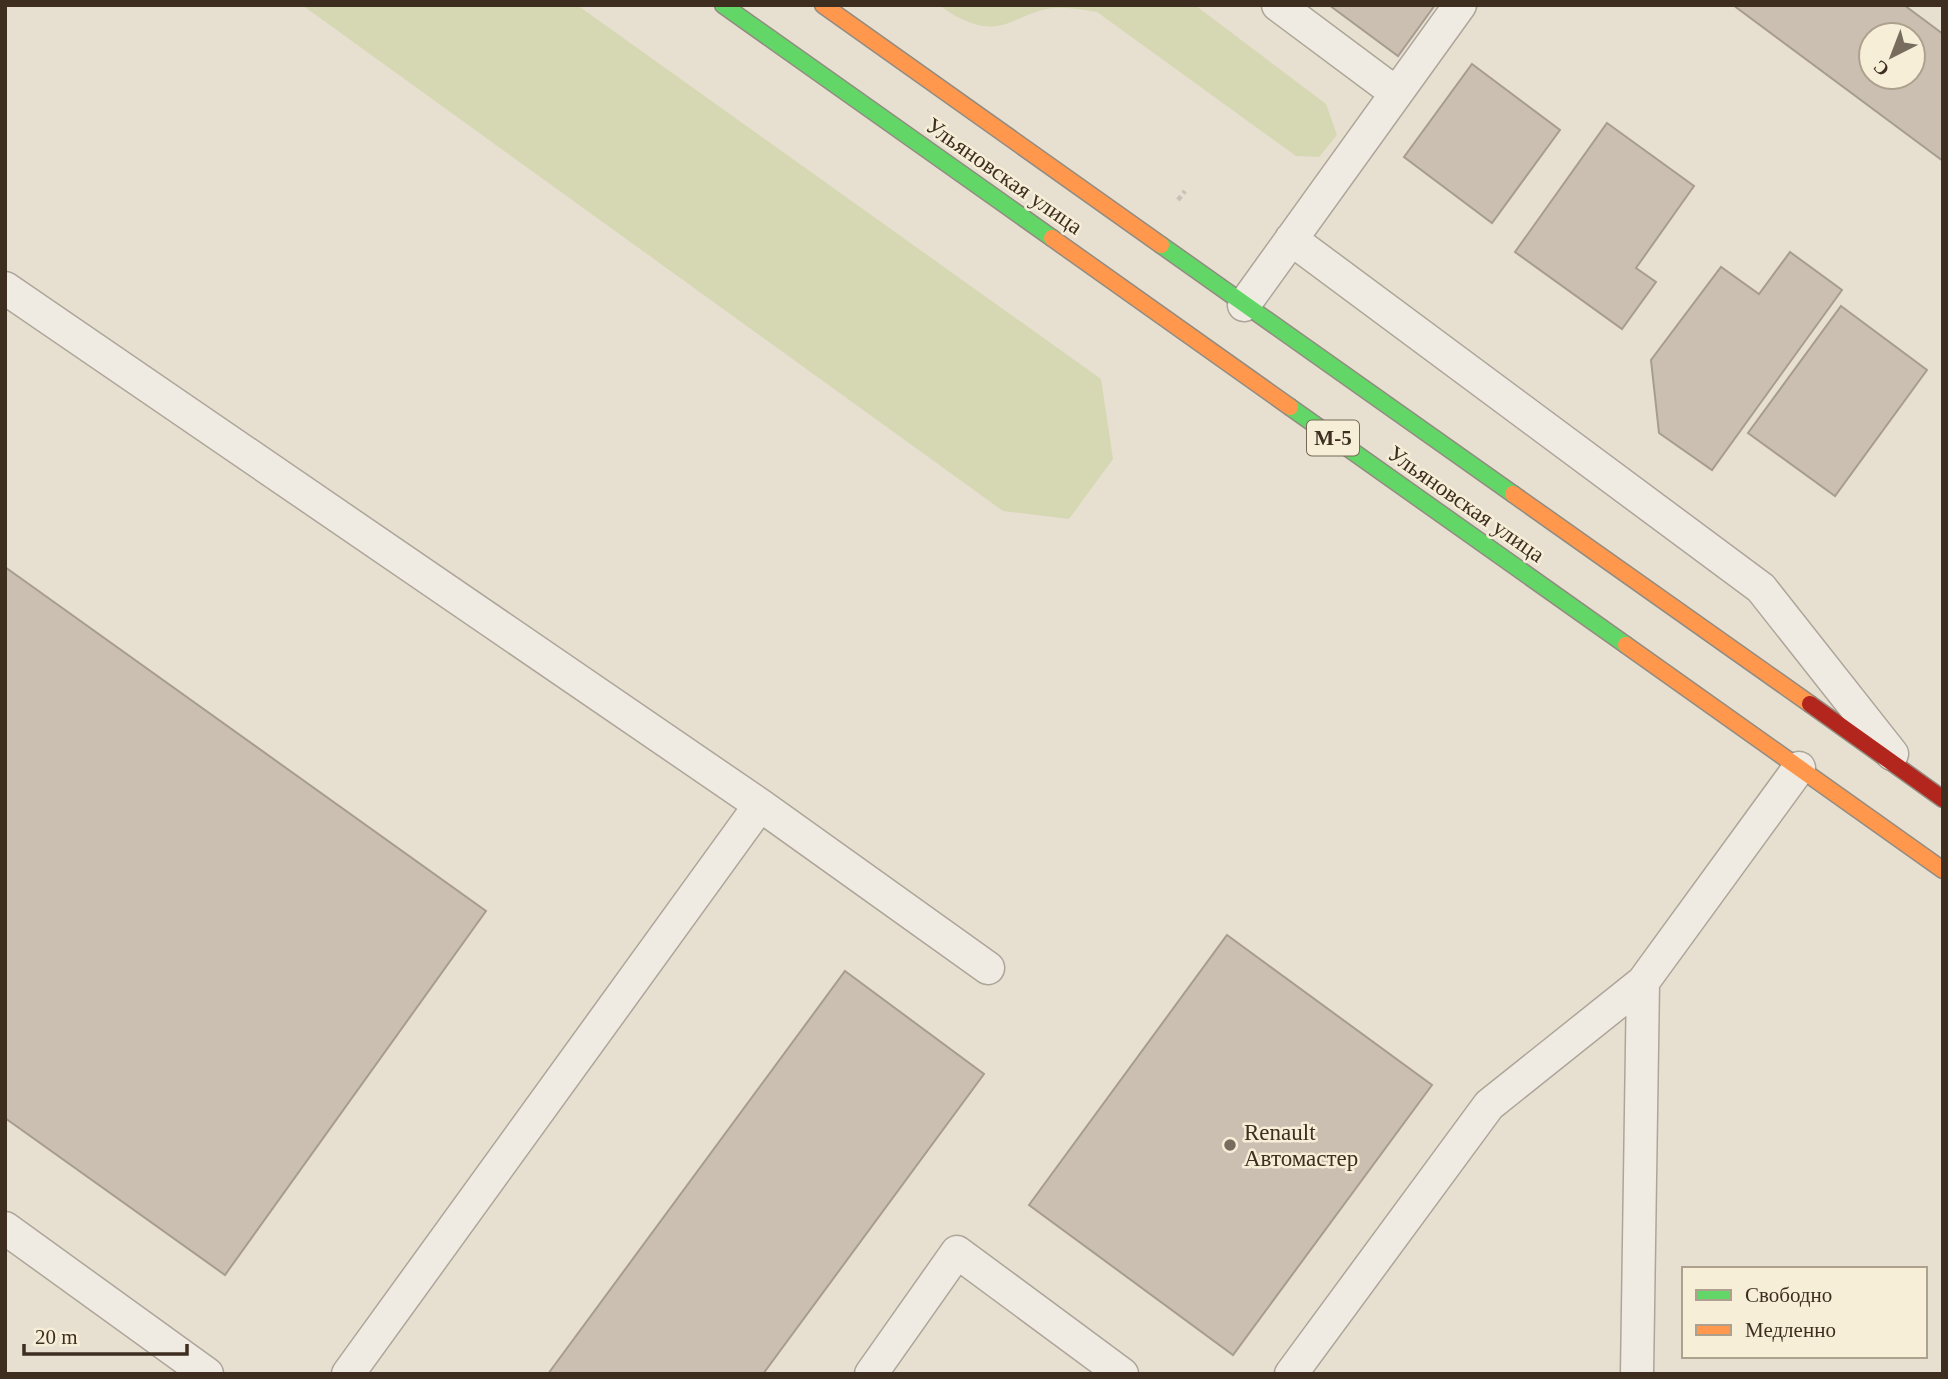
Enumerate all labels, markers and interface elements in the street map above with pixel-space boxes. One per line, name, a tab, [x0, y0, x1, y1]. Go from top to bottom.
north arrow	[1857, 21, 1927, 91]
text: С	[1869, 56, 1893, 81]
street label: Ульяновская улица	[921, 113, 1087, 239]
road number: М-5	[1307, 420, 1359, 456]
street label: Ульяновская улица	[1383, 441, 1549, 567]
place label: Renault Автомастер	[1244, 1120, 1358, 1171]
marker: Renault Автомастер	[1222, 1137, 1238, 1153]
legend	[1682, 1267, 1927, 1358]
text: Свободно	[1745, 1283, 1832, 1307]
scale bar	[24, 1312, 187, 1356]
text: Медленно	[1745, 1318, 1836, 1342]
text: 20 m	[35, 1325, 78, 1349]

